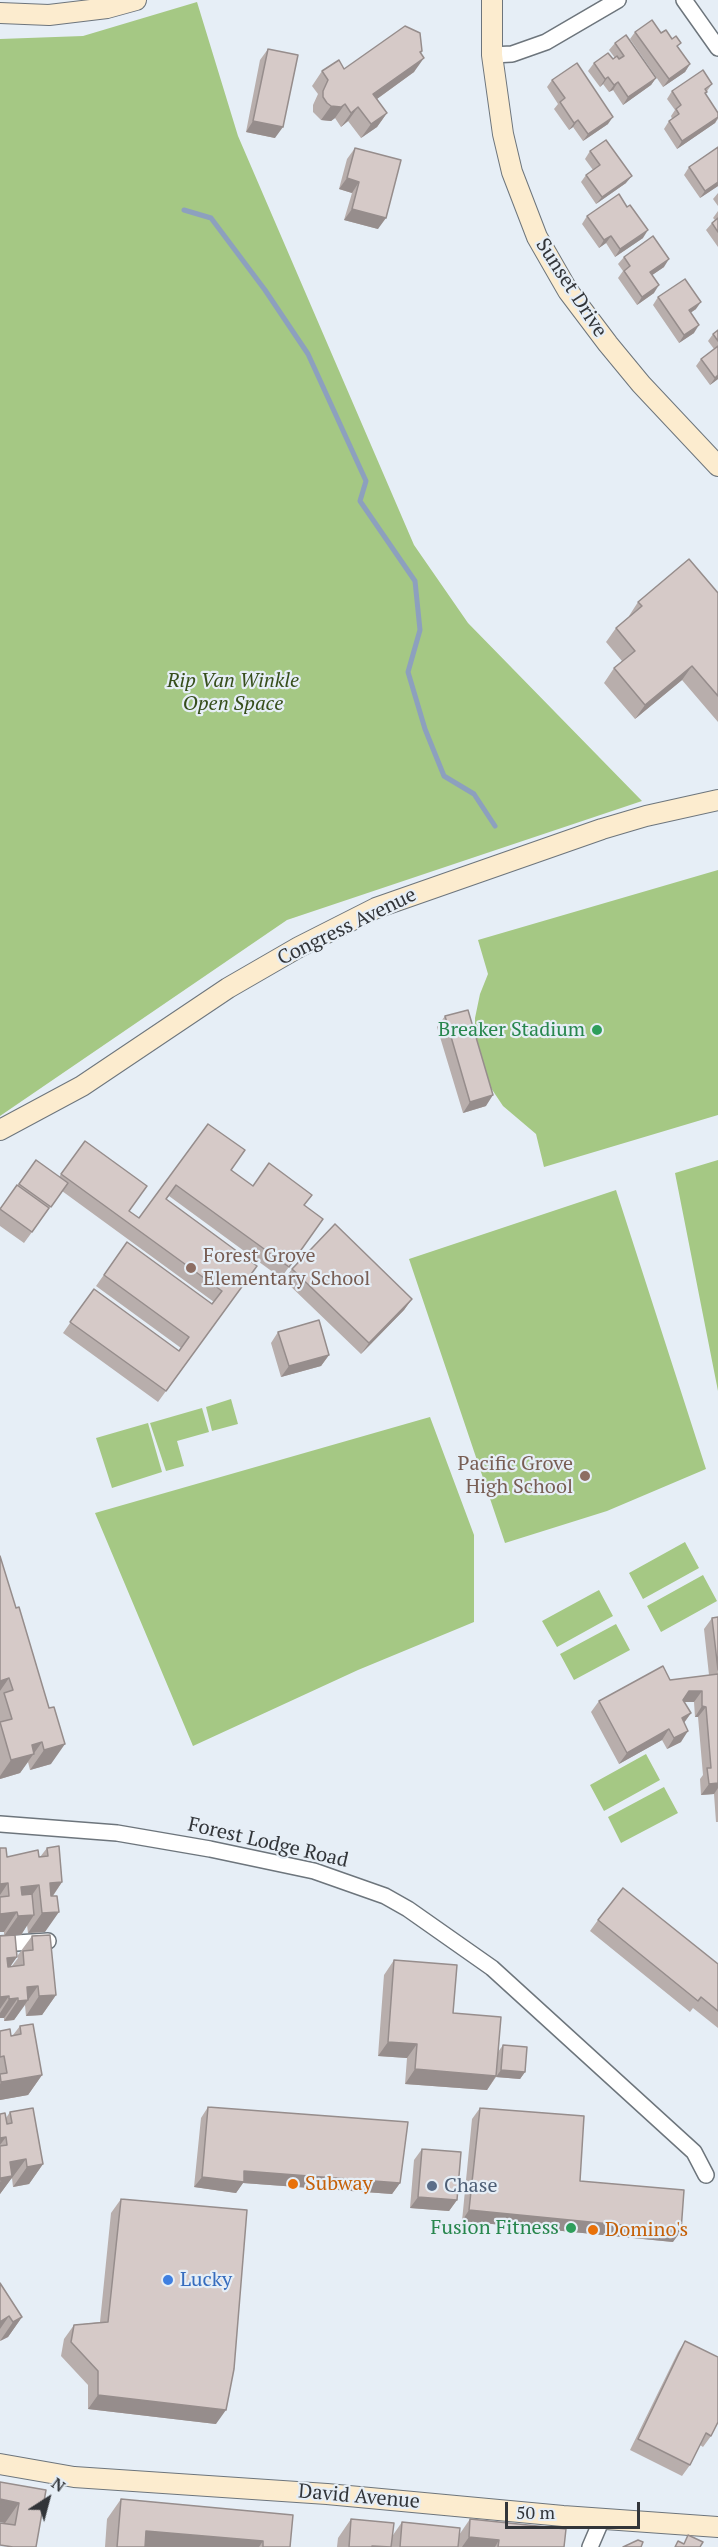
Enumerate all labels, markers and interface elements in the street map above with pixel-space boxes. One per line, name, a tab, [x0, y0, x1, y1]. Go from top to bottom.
street label: Sunset Drive	[530, 234, 612, 342]
park label: Rip Van Winkle Open Space	[167, 669, 299, 716]
street label: Congress Avenue	[274, 883, 420, 971]
place label: Breaker Stadium	[438, 1018, 585, 1042]
marker: Breaker Stadium	[590, 1023, 604, 1037]
place label: Forest Grove Elementary School	[203, 1244, 370, 1291]
marker: Forest Grove Elementary School	[184, 1261, 198, 1275]
place label: Pacific Grove High School	[458, 1452, 573, 1499]
marker: Pacific Grove High School	[578, 1469, 592, 1483]
street label: Forest Lodge Road	[185, 1813, 351, 1873]
place label: Subway	[305, 2172, 373, 2196]
place label: Chase	[444, 2174, 497, 2198]
marker: Subway	[286, 2177, 300, 2191]
marker: Chase	[425, 2179, 439, 2193]
place label: Fusion Fitness	[431, 2216, 559, 2240]
place label: Domino's	[605, 2218, 688, 2242]
marker: Fusion Fitness	[564, 2221, 578, 2235]
marker: Domino's	[586, 2223, 600, 2237]
place label: Lucky	[180, 2268, 232, 2292]
marker: Lucky	[161, 2273, 175, 2287]
north arrow	[18, 2469, 78, 2529]
text: N	[47, 2472, 70, 2497]
street label: David Avenue	[297, 2480, 421, 2514]
scale bar	[508, 2490, 643, 2528]
text: 50 m	[516, 2500, 555, 2524]

